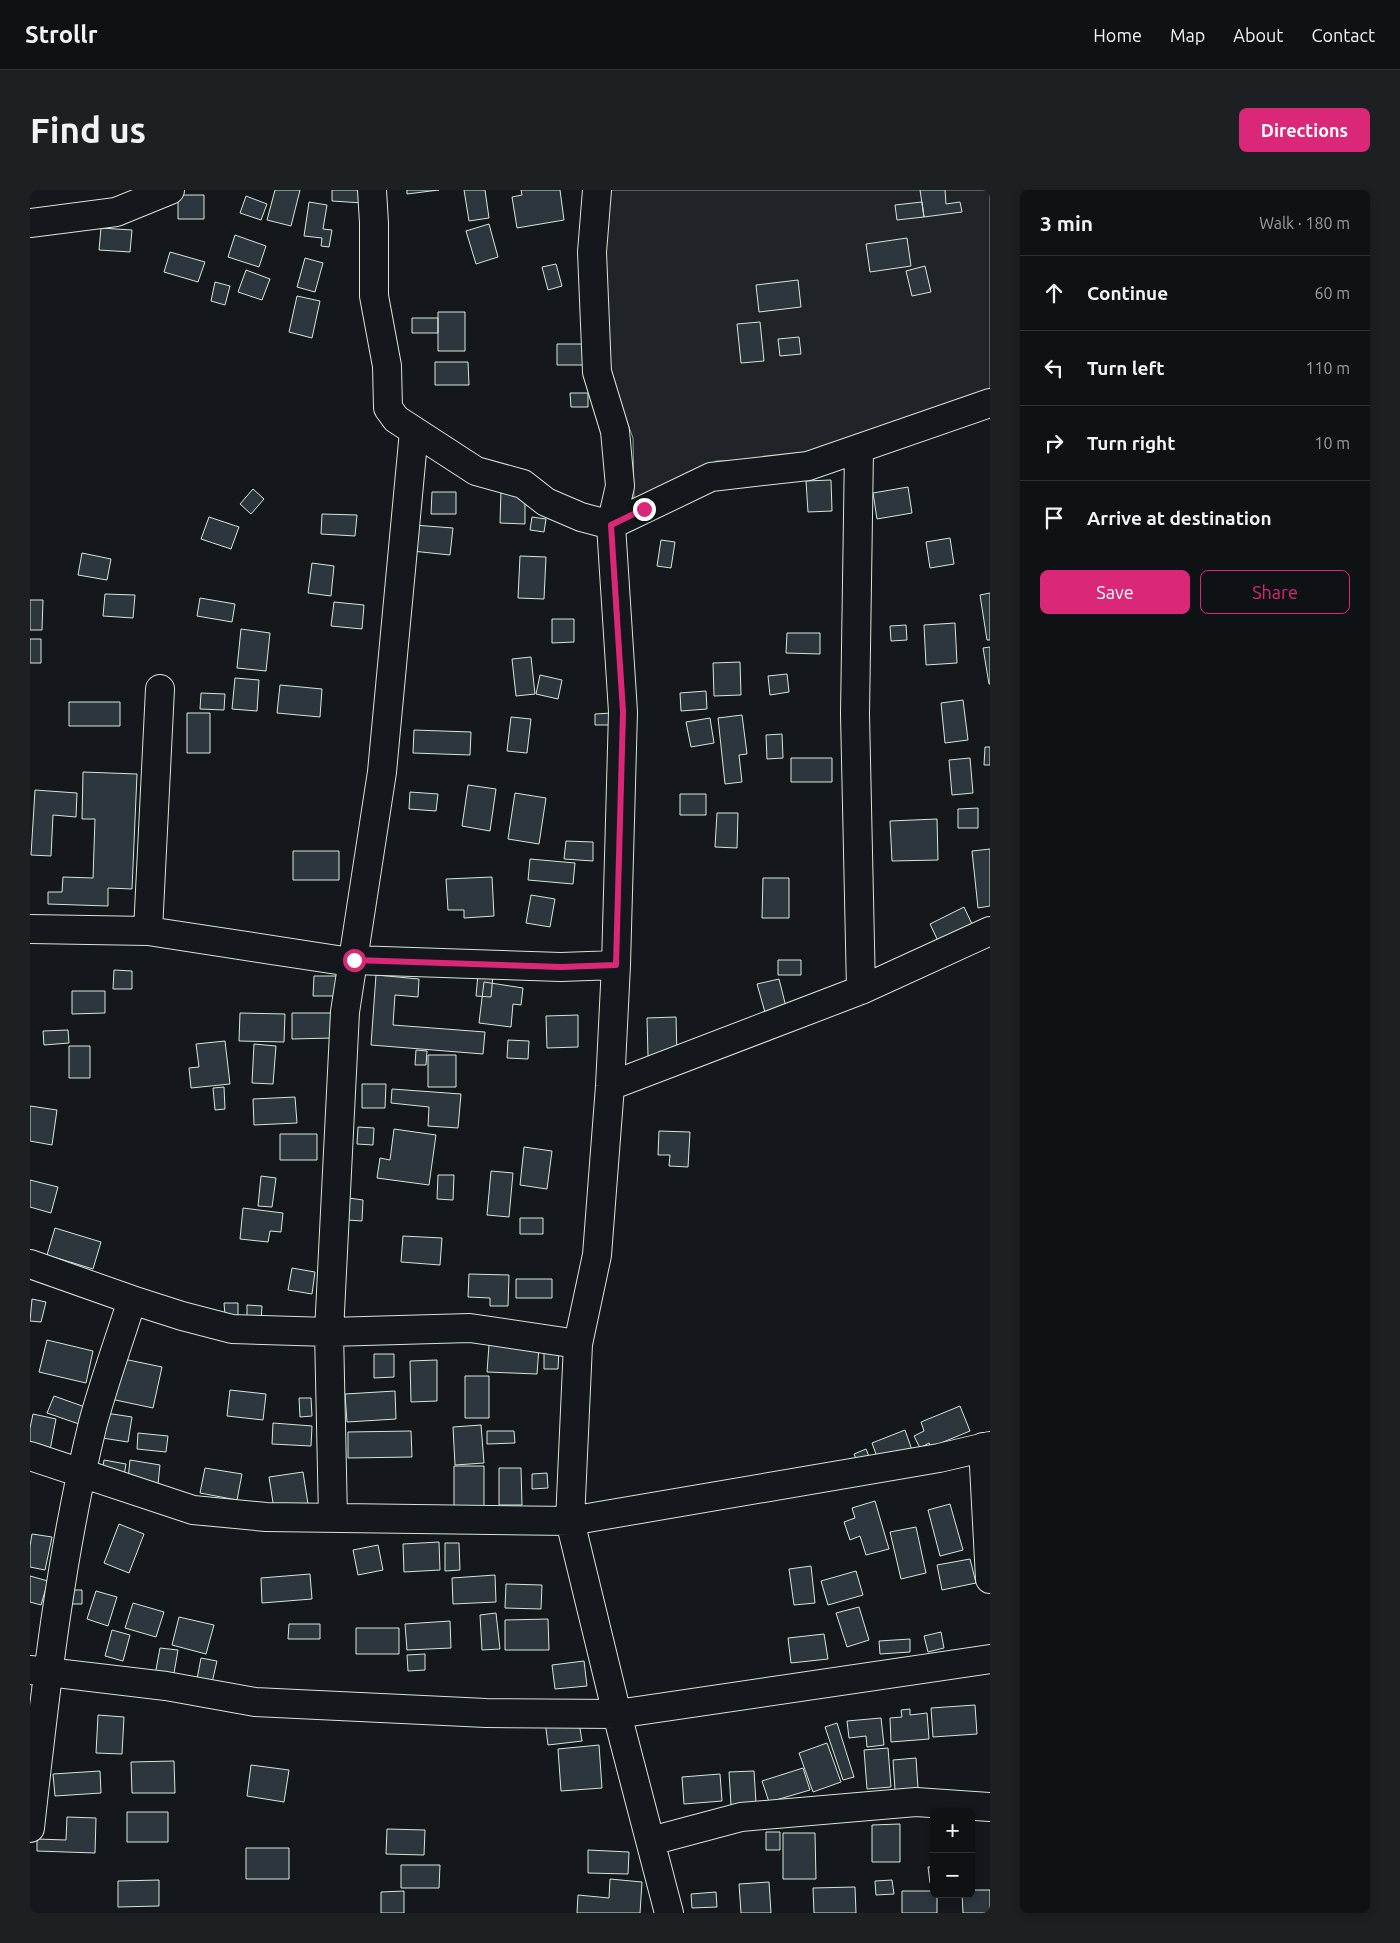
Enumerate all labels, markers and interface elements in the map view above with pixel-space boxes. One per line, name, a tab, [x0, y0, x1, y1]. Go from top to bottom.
text: Strollr	[25, 21, 98, 48]
text: Home	[1093, 25, 1142, 45]
text: Map	[1170, 25, 1205, 45]
text: About	[1233, 25, 1283, 45]
text: Contact	[1311, 25, 1375, 45]
button: Directions	[1239, 108, 1370, 152]
text: Find us	[30, 110, 146, 150]
text: 3 min	[1040, 211, 1093, 235]
text: Walk · 180 m	[1259, 214, 1350, 232]
icon: ahead	[1040, 279, 1068, 307]
text: Continue	[1087, 282, 1168, 304]
text: 60 m	[1314, 284, 1350, 302]
icon: left	[1040, 354, 1068, 382]
text: Turn left	[1087, 357, 1165, 379]
text: 110 m	[1305, 359, 1350, 377]
icon: right	[1040, 429, 1068, 457]
text: Turn right	[1087, 432, 1175, 454]
text: 10 m	[1314, 434, 1350, 452]
route end	[633, 498, 656, 521]
icon: arrive	[1040, 504, 1068, 532]
text: Arrive at destination	[1087, 507, 1272, 529]
button: Save	[1040, 570, 1190, 614]
button: Share	[1200, 570, 1350, 614]
route start	[343, 949, 366, 972]
map controls	[930, 1808, 975, 1898]
button: +	[930, 1808, 975, 1853]
button: −	[930, 1853, 975, 1898]

